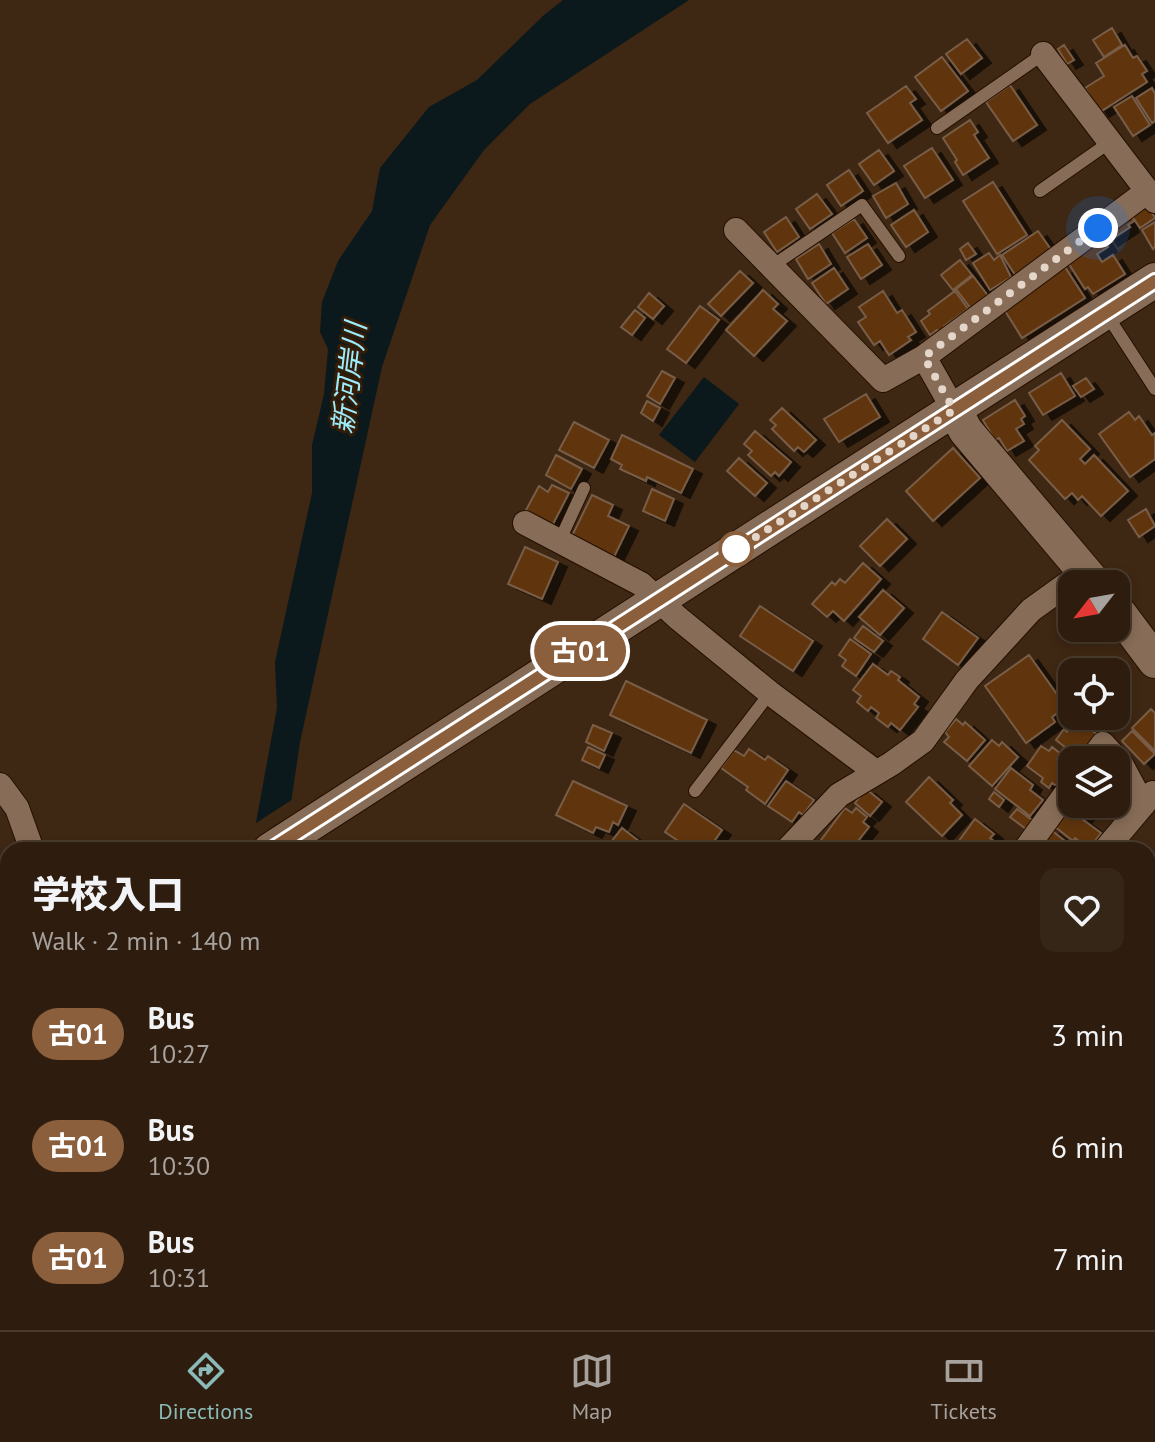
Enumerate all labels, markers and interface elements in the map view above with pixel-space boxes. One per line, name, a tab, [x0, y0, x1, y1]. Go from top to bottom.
your location	[1078, 208, 1118, 248]
water label: 新河岸川	[323, 317, 374, 436]
unlabelled marker	[719, 532, 753, 566]
north arrow	[1058, 570, 1130, 642]
map controls	[1058, 570, 1130, 818]
line badge: 古01	[534, 625, 626, 677]
text: 古01	[550, 632, 610, 669]
button: locate	[1058, 658, 1130, 730]
button: layers	[1058, 746, 1130, 818]
button: heart	[1040, 868, 1124, 952]
text: 学校入口	[32, 869, 184, 918]
text: Walk · 2 min · 140 m	[32, 924, 260, 957]
text: Bus	[148, 998, 194, 1037]
text: 古01	[48, 1015, 108, 1052]
text: 3 min	[1051, 1015, 1124, 1054]
text: 10:27	[148, 1037, 210, 1070]
text: Bus	[148, 1110, 194, 1149]
text: 古01	[48, 1127, 108, 1164]
text: 6 min	[1051, 1127, 1124, 1166]
text: 10:30	[148, 1149, 210, 1182]
text: Bus	[148, 1222, 194, 1261]
text: 古01	[48, 1239, 108, 1276]
text: 7 min	[1052, 1239, 1124, 1278]
text: 10:31	[148, 1261, 210, 1294]
tab: Directions	[158, 1349, 253, 1425]
tab: Map	[570, 1349, 614, 1425]
tab: Tickets	[931, 1349, 997, 1425]

